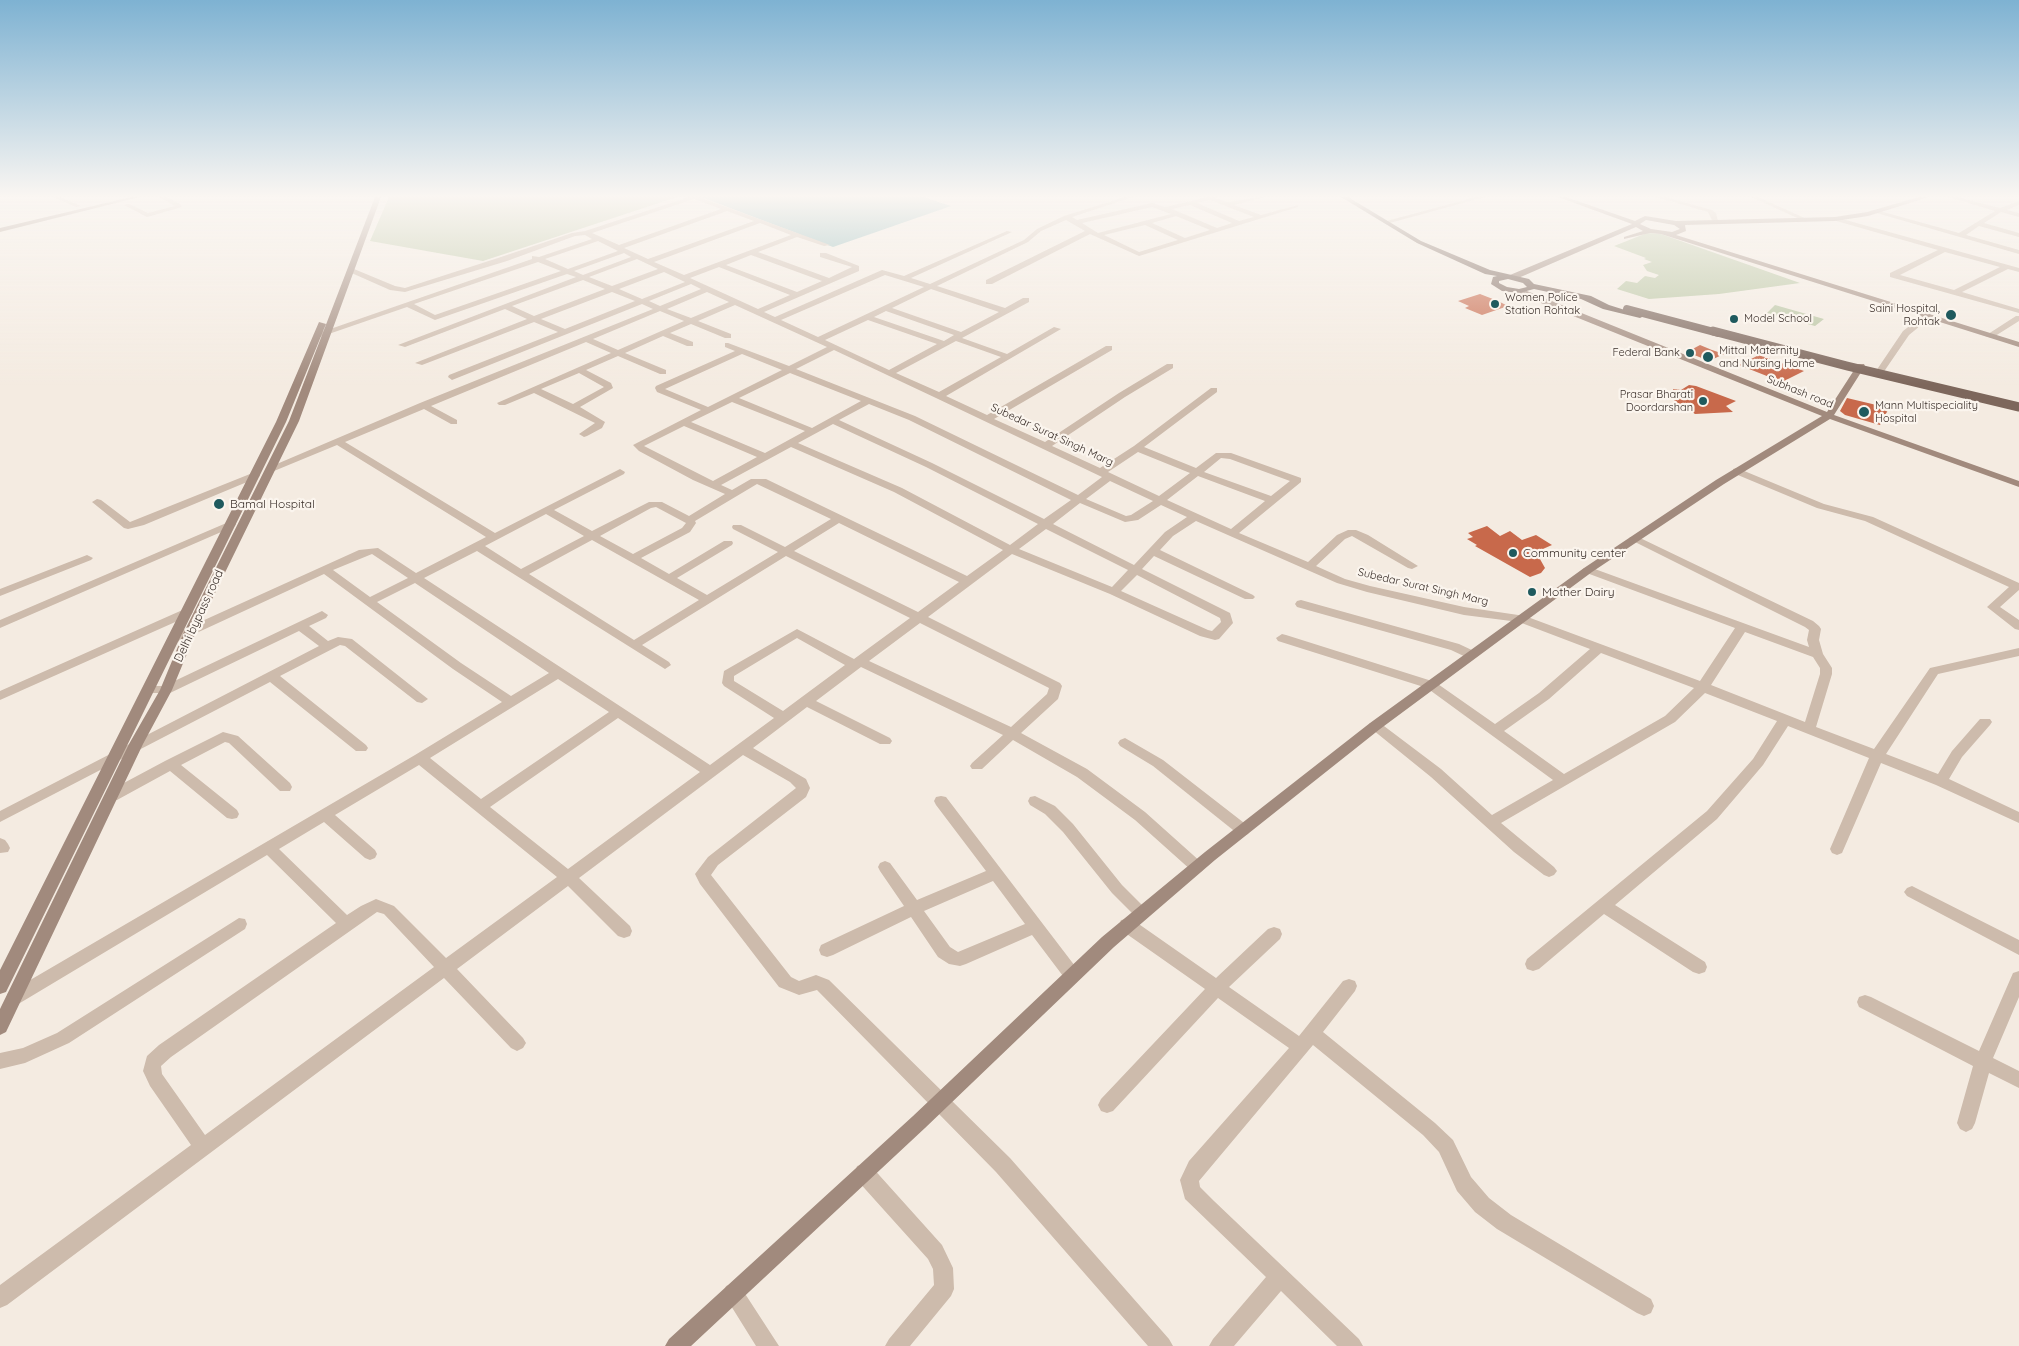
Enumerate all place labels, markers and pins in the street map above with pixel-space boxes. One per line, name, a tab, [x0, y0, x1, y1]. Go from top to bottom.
place label: Women Police Station Rohtak	[1505, 291, 1580, 317]
marker: Women Police Station Rohtak	[1489, 298, 1501, 310]
place label: Saini Hospital, Rohtak	[1869, 302, 1940, 328]
marker: Saini Hospital, Rohtak	[1944, 308, 1958, 322]
place label: Model School	[1744, 312, 1812, 326]
marker: Model School	[1728, 313, 1740, 325]
place label: Mittal Maternity and Nursing Home	[1719, 344, 1815, 370]
place label: Federal Bank	[1612, 346, 1680, 360]
marker: Federal Bank	[1684, 347, 1696, 359]
marker: Mittal Maternity and Nursing Home	[1701, 350, 1715, 364]
place label: Prasar Bharati Doordarshan	[1620, 388, 1693, 414]
marker: Prasar Bharati Doordarshan	[1697, 395, 1709, 407]
place label: Mann Multispeciality Hospital	[1875, 399, 1978, 425]
marker: Mann Multispeciality Hospital	[1857, 405, 1871, 419]
marker: Bamal Hospital	[212, 497, 226, 511]
place label: Bamal Hospital	[230, 497, 315, 511]
place label: Community center	[1523, 546, 1626, 560]
marker: Community center	[1507, 547, 1519, 559]
place label: Mother Dairy	[1542, 585, 1615, 599]
marker: Mother Dairy	[1526, 586, 1538, 598]

